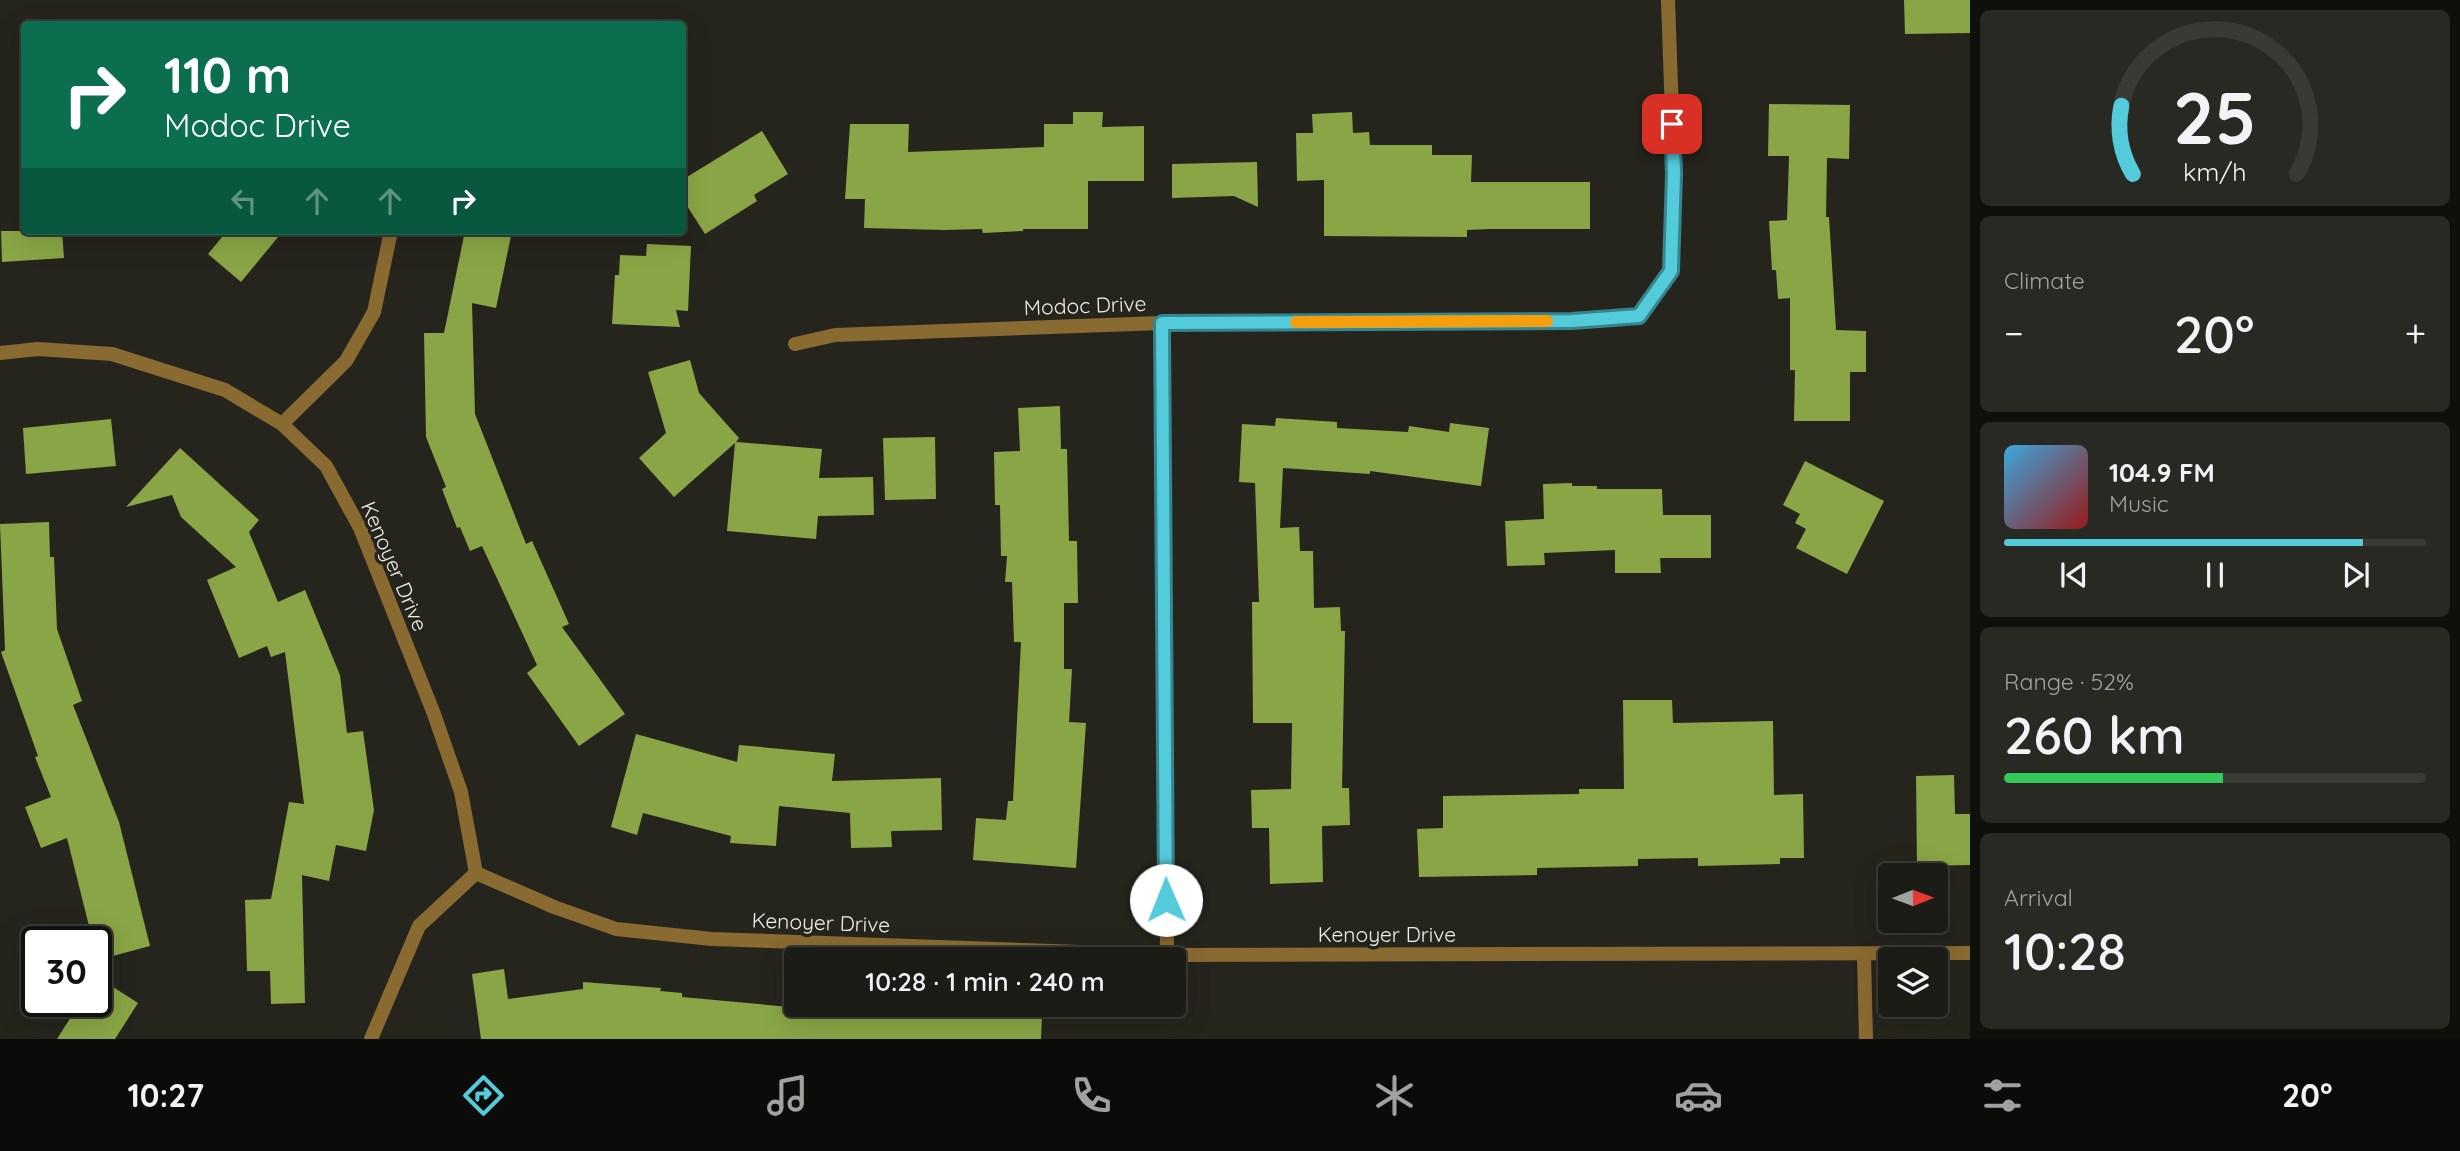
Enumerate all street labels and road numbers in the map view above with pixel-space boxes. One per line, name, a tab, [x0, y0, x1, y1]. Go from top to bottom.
street label: Modoc Drive	[1023, 290, 1147, 320]
street label: Kenoyer Drive	[356, 497, 434, 635]
street label: Kenoyer Drive	[751, 907, 891, 937]
street label: Kenoyer Drive	[1318, 921, 1456, 947]

